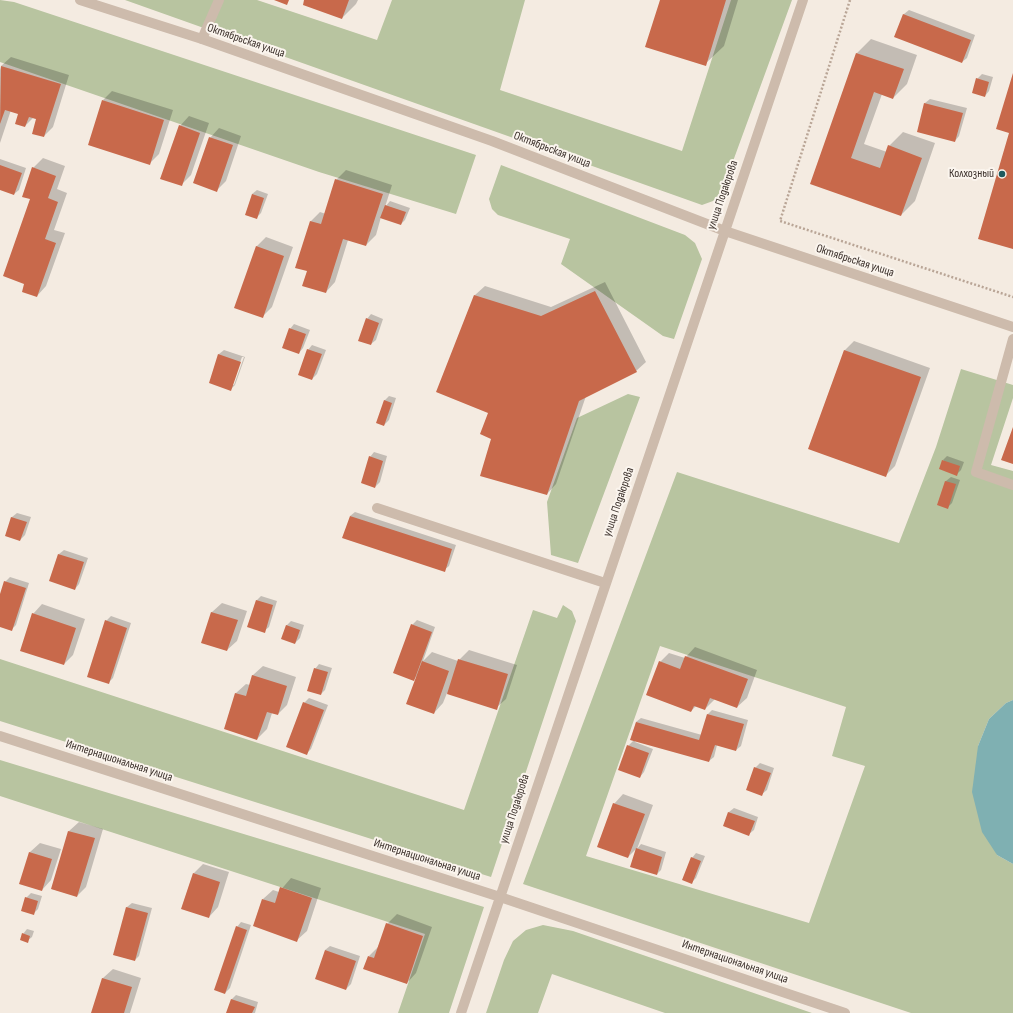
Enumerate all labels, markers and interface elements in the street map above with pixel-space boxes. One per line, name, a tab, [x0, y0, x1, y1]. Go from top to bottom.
street label: Октябрьская улица	[205, 21, 287, 61]
street label: Октябрьская улица	[511, 129, 593, 171]
street label: улица Подаюрова	[704, 158, 742, 232]
place label: Колхозный	[949, 167, 994, 181]
marker: Колхозный	[997, 169, 1007, 179]
street label: Октябрьская улица	[814, 242, 896, 280]
street label: улица Подаюрова	[600, 465, 638, 539]
street label: Интернациональная улица	[64, 737, 174, 785]
street label: улица Подаюрова	[497, 772, 533, 846]
street label: Интернациональная улица	[372, 836, 482, 884]
street label: Интернациональная улица	[680, 937, 790, 987]

